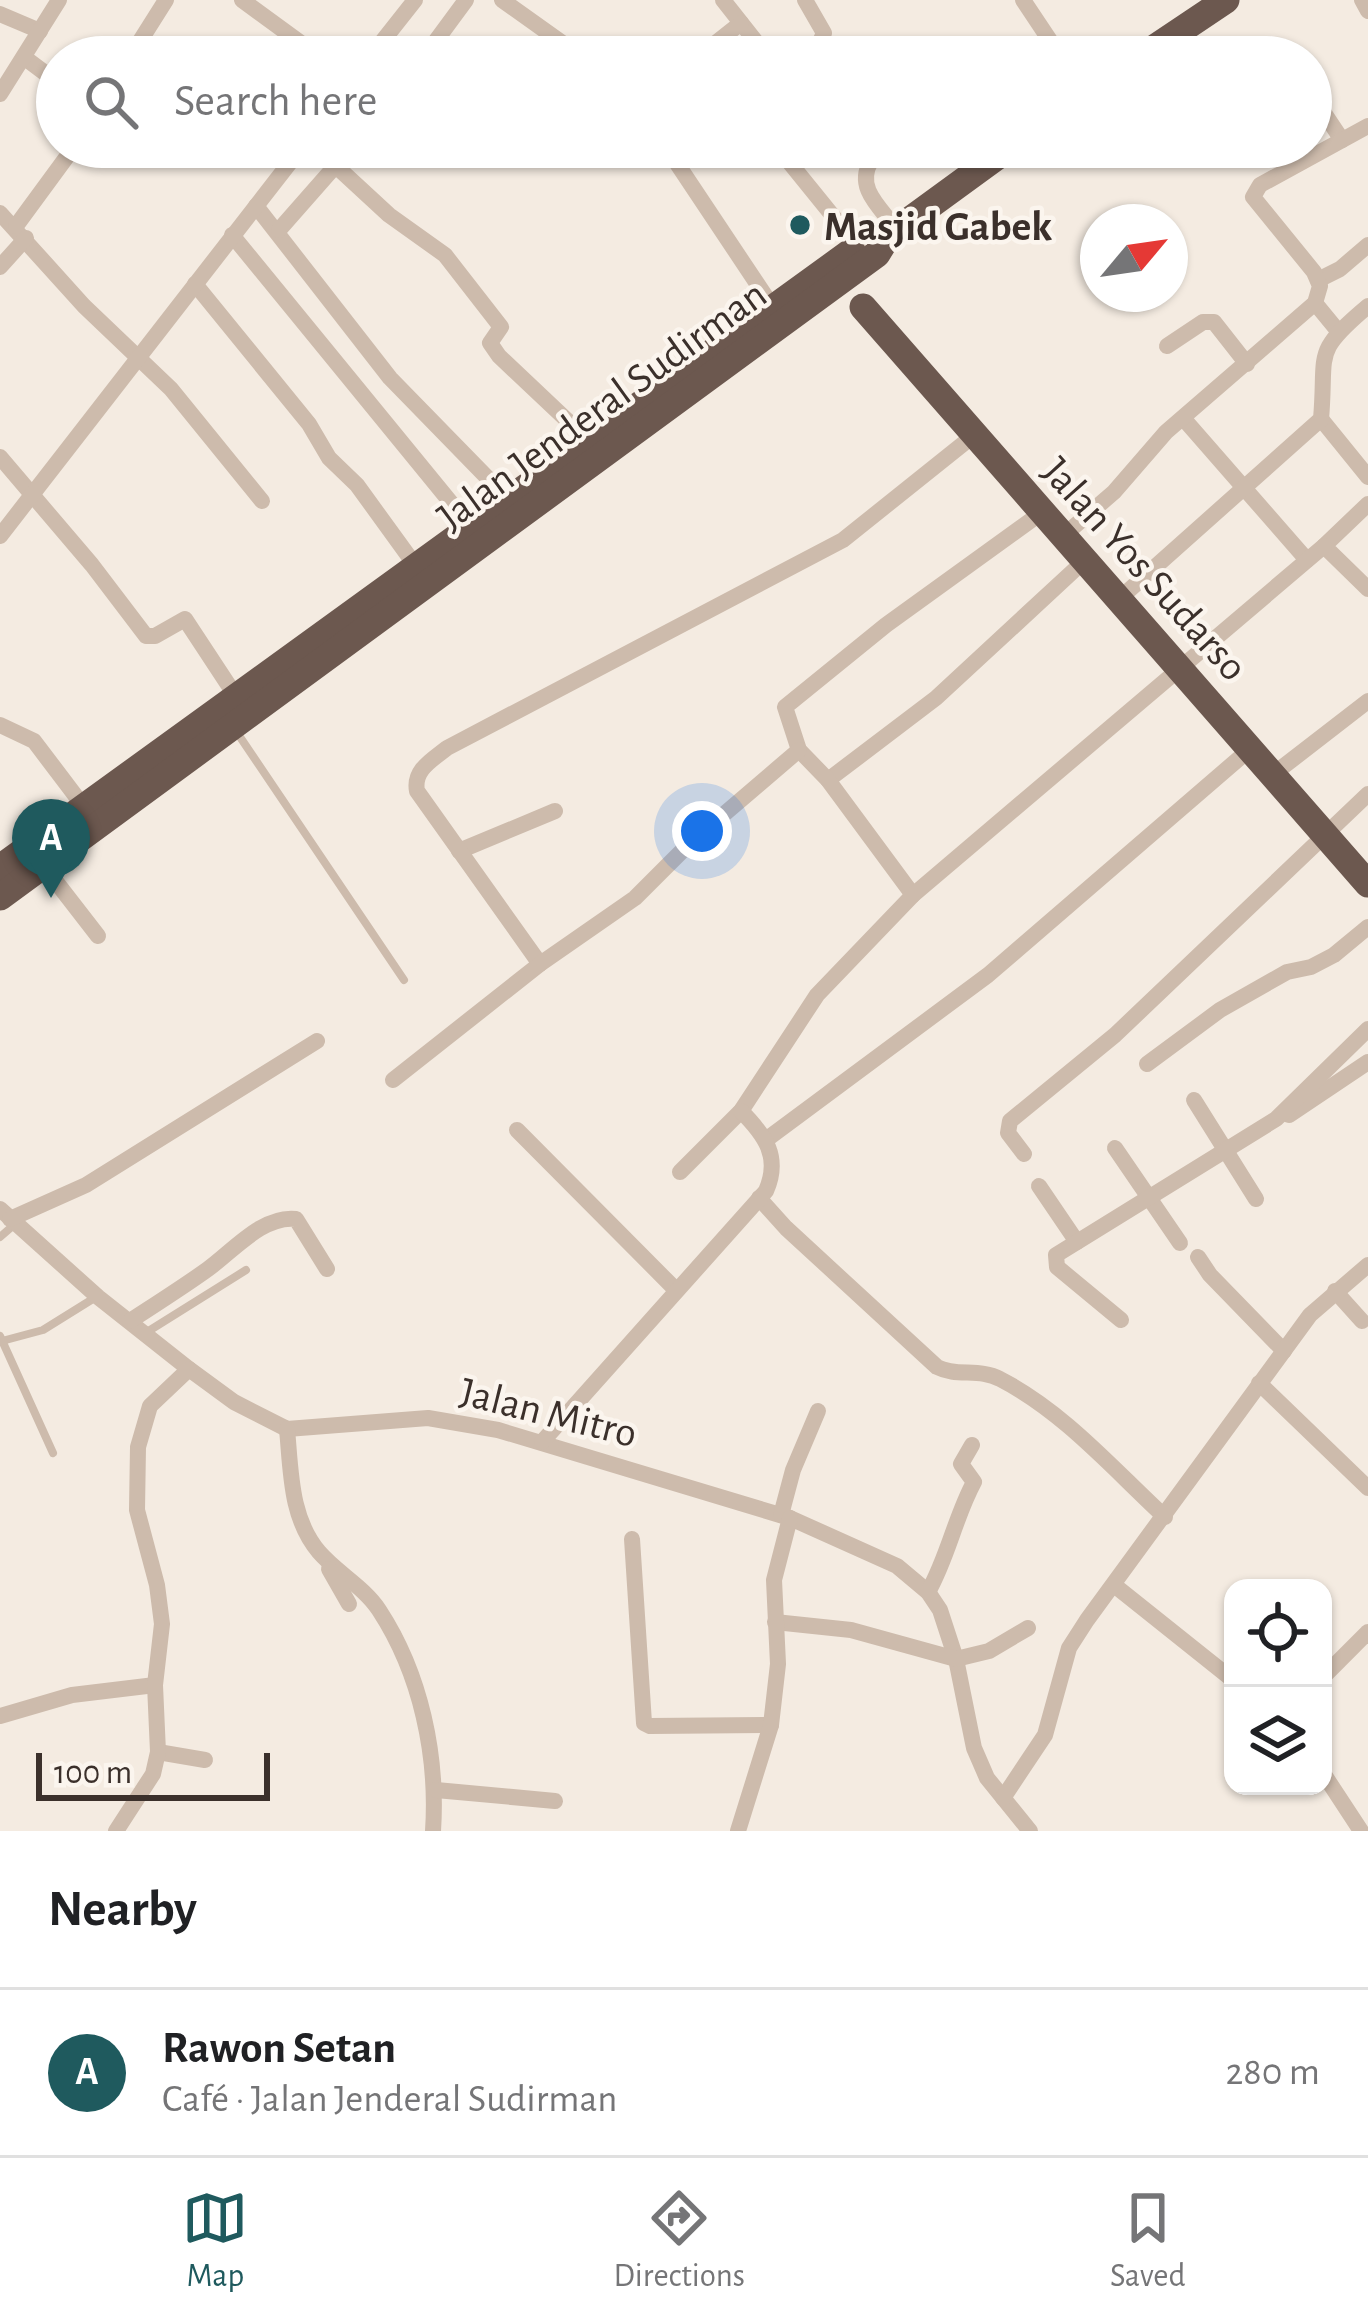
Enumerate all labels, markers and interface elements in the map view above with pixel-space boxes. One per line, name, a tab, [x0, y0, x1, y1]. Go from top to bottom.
search box	[36, 36, 1332, 168]
icon: search	[78, 69, 144, 135]
text: Search here	[174, 79, 377, 124]
north arrow	[1080, 204, 1188, 312]
place label: Masjid Gabek	[824, 206, 1052, 248]
marker: Masjid Gabek	[787, 212, 813, 238]
street label: Jalan Jenderal Sudirman	[430, 273, 774, 539]
street label: Jalan Yos Sudarso	[1034, 450, 1255, 689]
pin: A	[12, 799, 90, 898]
your location	[672, 801, 732, 861]
street label: Jalan Mitro	[456, 1371, 641, 1455]
map controls	[1224, 1579, 1332, 1795]
button: locate	[1224, 1579, 1332, 1687]
button: layers	[1224, 1687, 1332, 1795]
scale bar	[36, 1747, 270, 1800]
text: 100 m	[54, 1757, 132, 1790]
text: Nearby	[48, 1884, 197, 1935]
text: Rawon Setan	[162, 2026, 396, 2071]
text: A	[75, 2053, 99, 2092]
text: 280 m	[1226, 2053, 1320, 2092]
text: Café · Jalan Jenderal Sudirman	[162, 2080, 617, 2119]
tab: Map	[182, 2185, 248, 2297]
tab: Directions	[613, 2185, 745, 2297]
tab: Saved	[1110, 2185, 1185, 2297]

